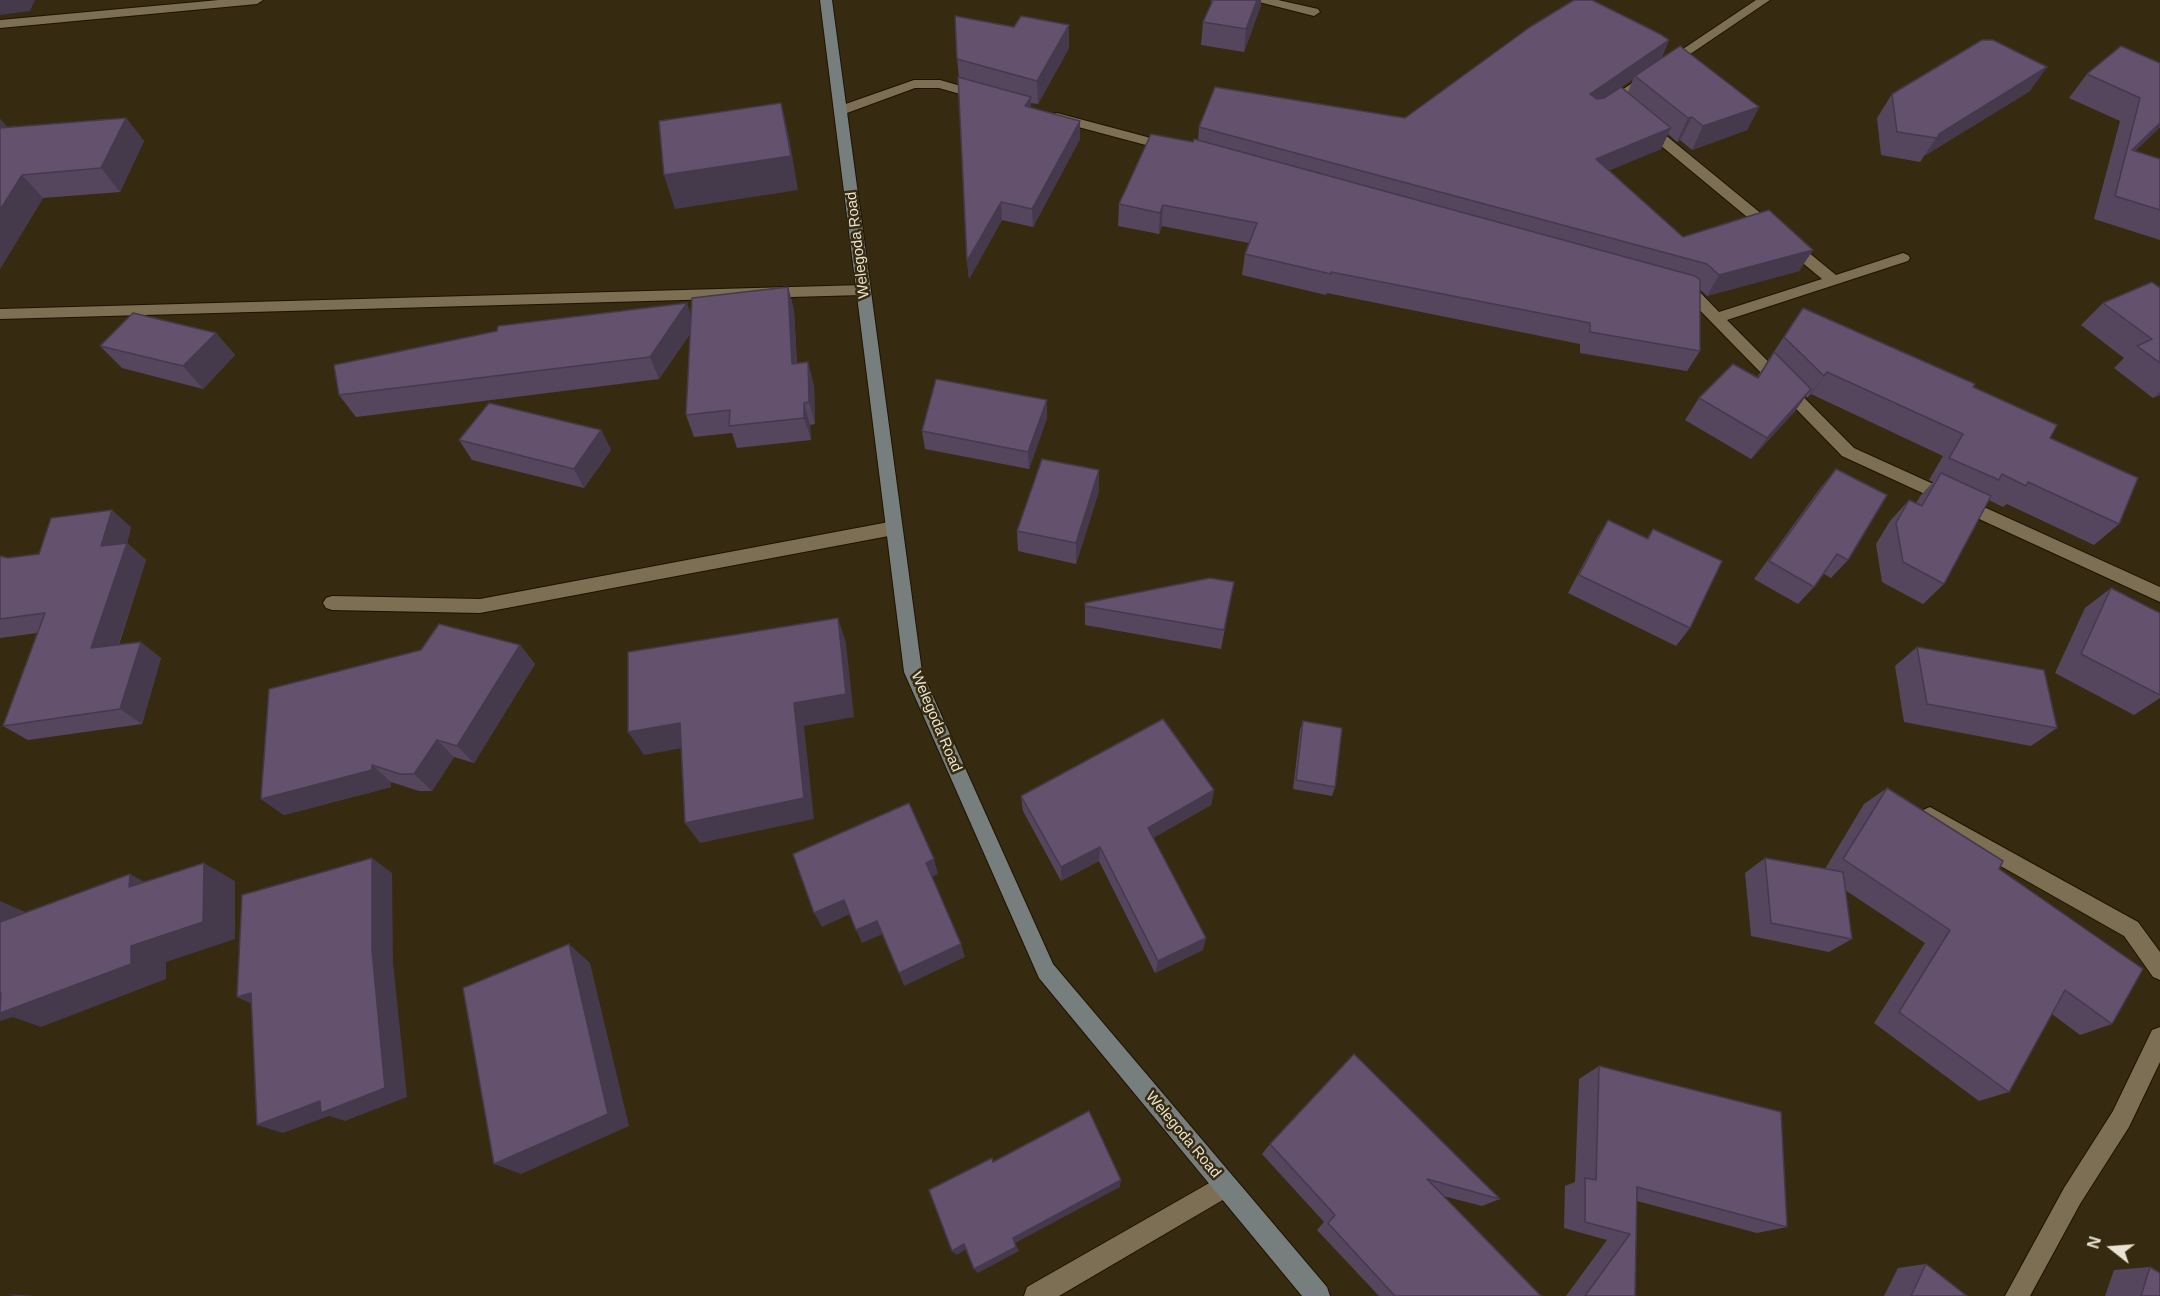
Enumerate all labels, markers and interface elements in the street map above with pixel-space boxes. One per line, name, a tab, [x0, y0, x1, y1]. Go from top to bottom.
street label: Welegoda Road	[843, 191, 873, 299]
street label: Welegoda Road	[907, 669, 965, 775]
street label: Welegoda Road	[1142, 1088, 1224, 1182]
north arrow	[2082, 1218, 2142, 1278]
text: N	[2084, 1235, 2104, 1251]

